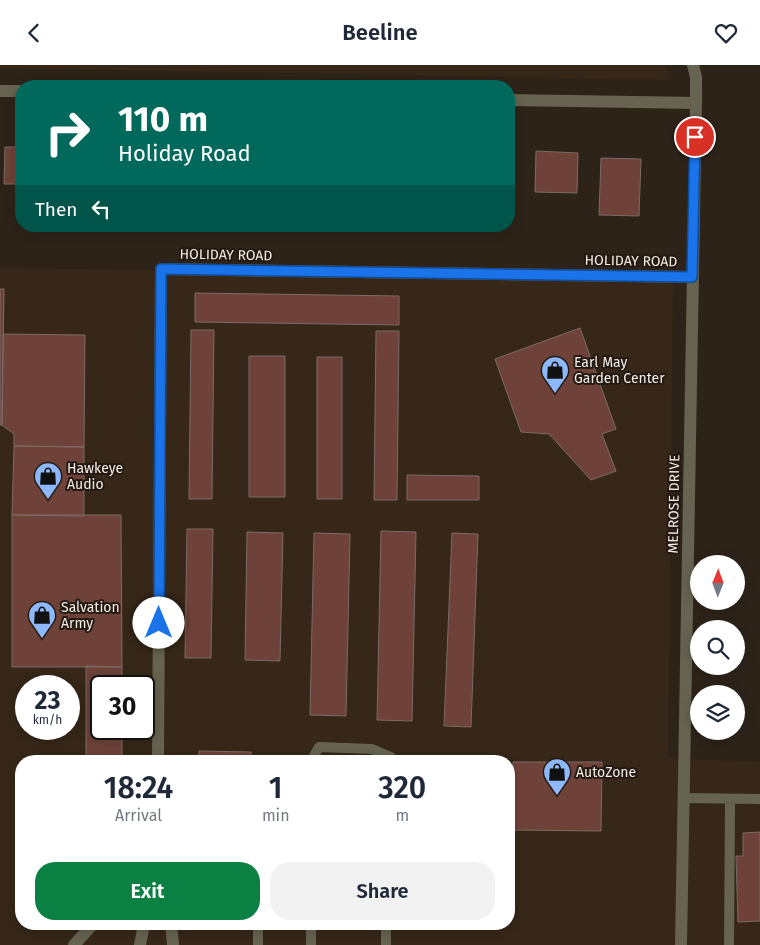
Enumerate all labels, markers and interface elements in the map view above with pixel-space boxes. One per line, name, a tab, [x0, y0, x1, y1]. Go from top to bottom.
icon: back	[20, 19, 48, 47]
text: Beeline	[342, 19, 418, 46]
icon: heart	[712, 19, 740, 47]
text: 110 m	[118, 98, 208, 140]
icon: right	[35, 100, 100, 165]
pin	[674, 116, 716, 158]
icon: arrive	[681, 123, 709, 151]
text: Holiday Road	[118, 140, 251, 167]
icon: left	[87, 195, 115, 223]
text: Then	[35, 198, 77, 221]
street label: HOLIDAY ROAD	[179, 246, 273, 264]
street label: HOLIDAY ROAD	[584, 252, 678, 270]
place label: Earl May Garden Center	[574, 354, 665, 387]
shop icon: Earl May Garden Center	[540, 355, 570, 394]
street label: MELROSE DRIVE	[665, 454, 683, 554]
place label: Hawkeye Audio	[67, 460, 123, 493]
shop icon: Hawkeye Audio	[33, 461, 63, 500]
north arrow	[690, 555, 745, 610]
map controls	[690, 555, 745, 740]
position arrow	[132, 596, 184, 648]
place label: Salvation Army	[61, 599, 120, 632]
shop icon: Salvation Army	[27, 600, 57, 639]
button: search	[690, 620, 745, 675]
speed limit sign: 30	[90, 675, 155, 740]
button: layers	[690, 685, 745, 740]
text: 23	[35, 686, 60, 716]
text: km/h	[33, 713, 62, 727]
shop icon: AutoZone	[542, 757, 572, 796]
place label: AutoZone	[576, 764, 636, 781]
text: 18:24	[104, 770, 173, 806]
text: 1	[269, 770, 283, 806]
text: 320	[378, 770, 426, 806]
text: Arrival	[115, 806, 162, 825]
text: min	[262, 806, 290, 825]
text: m	[395, 806, 409, 825]
button: Exit	[35, 862, 260, 920]
button: Share	[270, 862, 495, 920]

